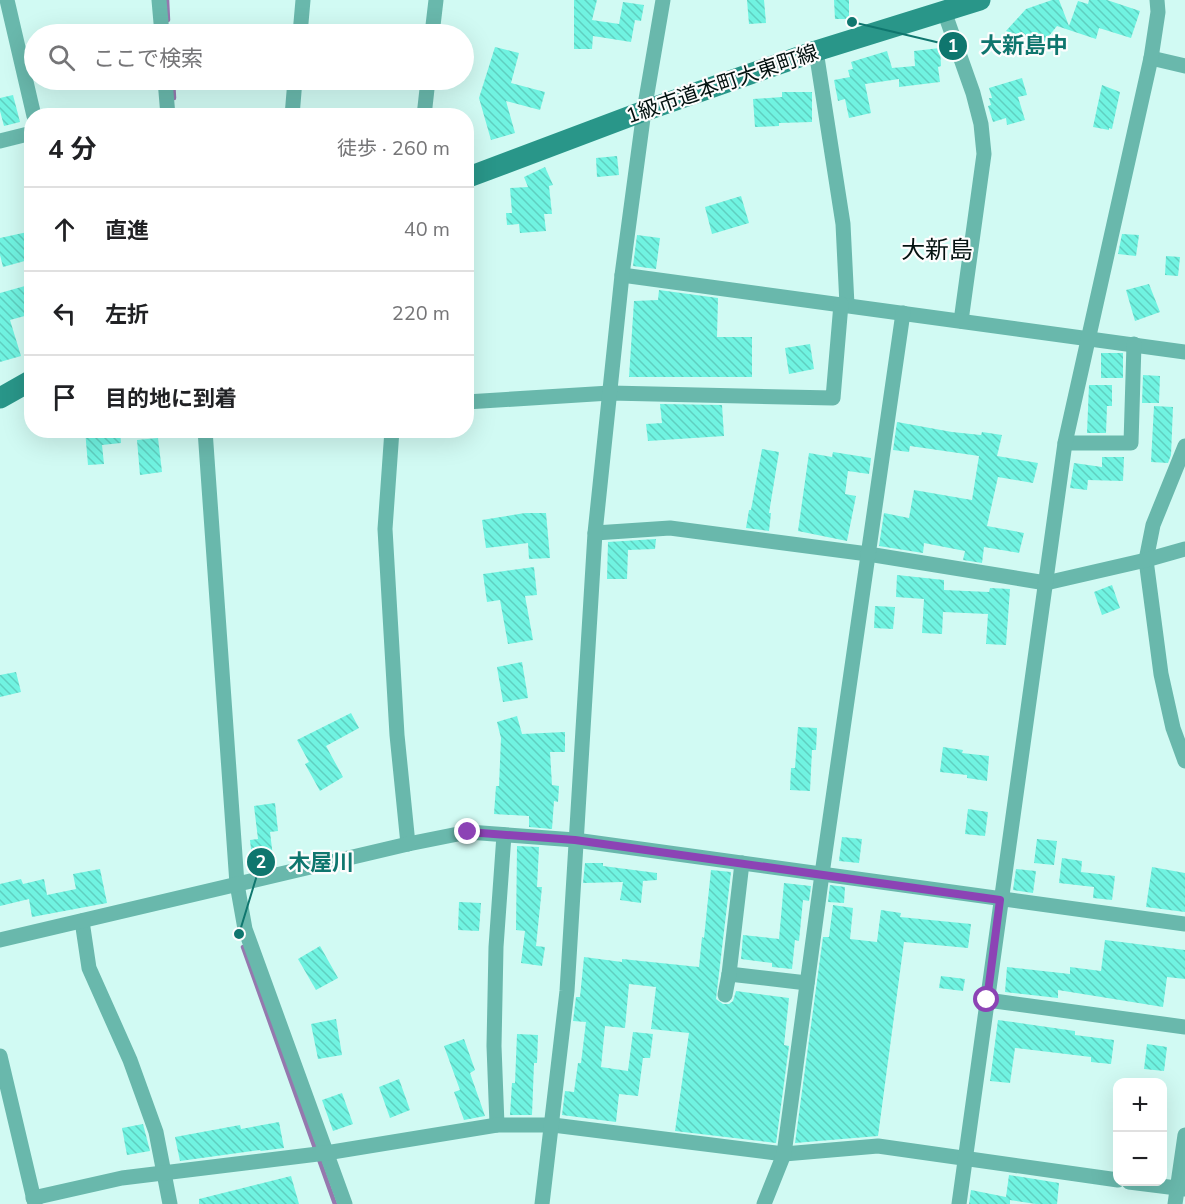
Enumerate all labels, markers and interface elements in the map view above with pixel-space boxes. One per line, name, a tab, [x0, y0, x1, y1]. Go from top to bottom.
search box	[24, 24, 474, 90]
callout: 大新島中	[938, 26, 1080, 66]
text: 大新島中	[980, 31, 1068, 61]
text: 1	[948, 34, 958, 58]
street label: 1級市道本町大東町線	[622, 38, 822, 130]
icon: search	[45, 41, 78, 74]
text: ここで検索	[93, 44, 203, 74]
text: 4 分	[48, 132, 97, 167]
text: 徒歩 · 260 m	[337, 135, 450, 162]
icon: ahead	[48, 213, 81, 246]
text: 直進	[105, 216, 149, 246]
text: 40 m	[404, 216, 450, 243]
district label: 大新島	[901, 234, 973, 266]
icon: left	[48, 297, 81, 330]
text: 左折	[105, 300, 149, 330]
text: 220 m	[392, 300, 450, 327]
icon: arrive	[48, 381, 81, 414]
text: 目的地に到着	[105, 384, 237, 414]
route end	[454, 818, 480, 844]
callout: 木屋川	[246, 842, 366, 882]
text: 木屋川	[288, 848, 354, 878]
text: 2	[256, 850, 266, 874]
route start	[973, 986, 999, 1012]
map controls	[1113, 1078, 1167, 1186]
button: +	[1113, 1078, 1167, 1132]
button: −	[1113, 1132, 1167, 1186]

